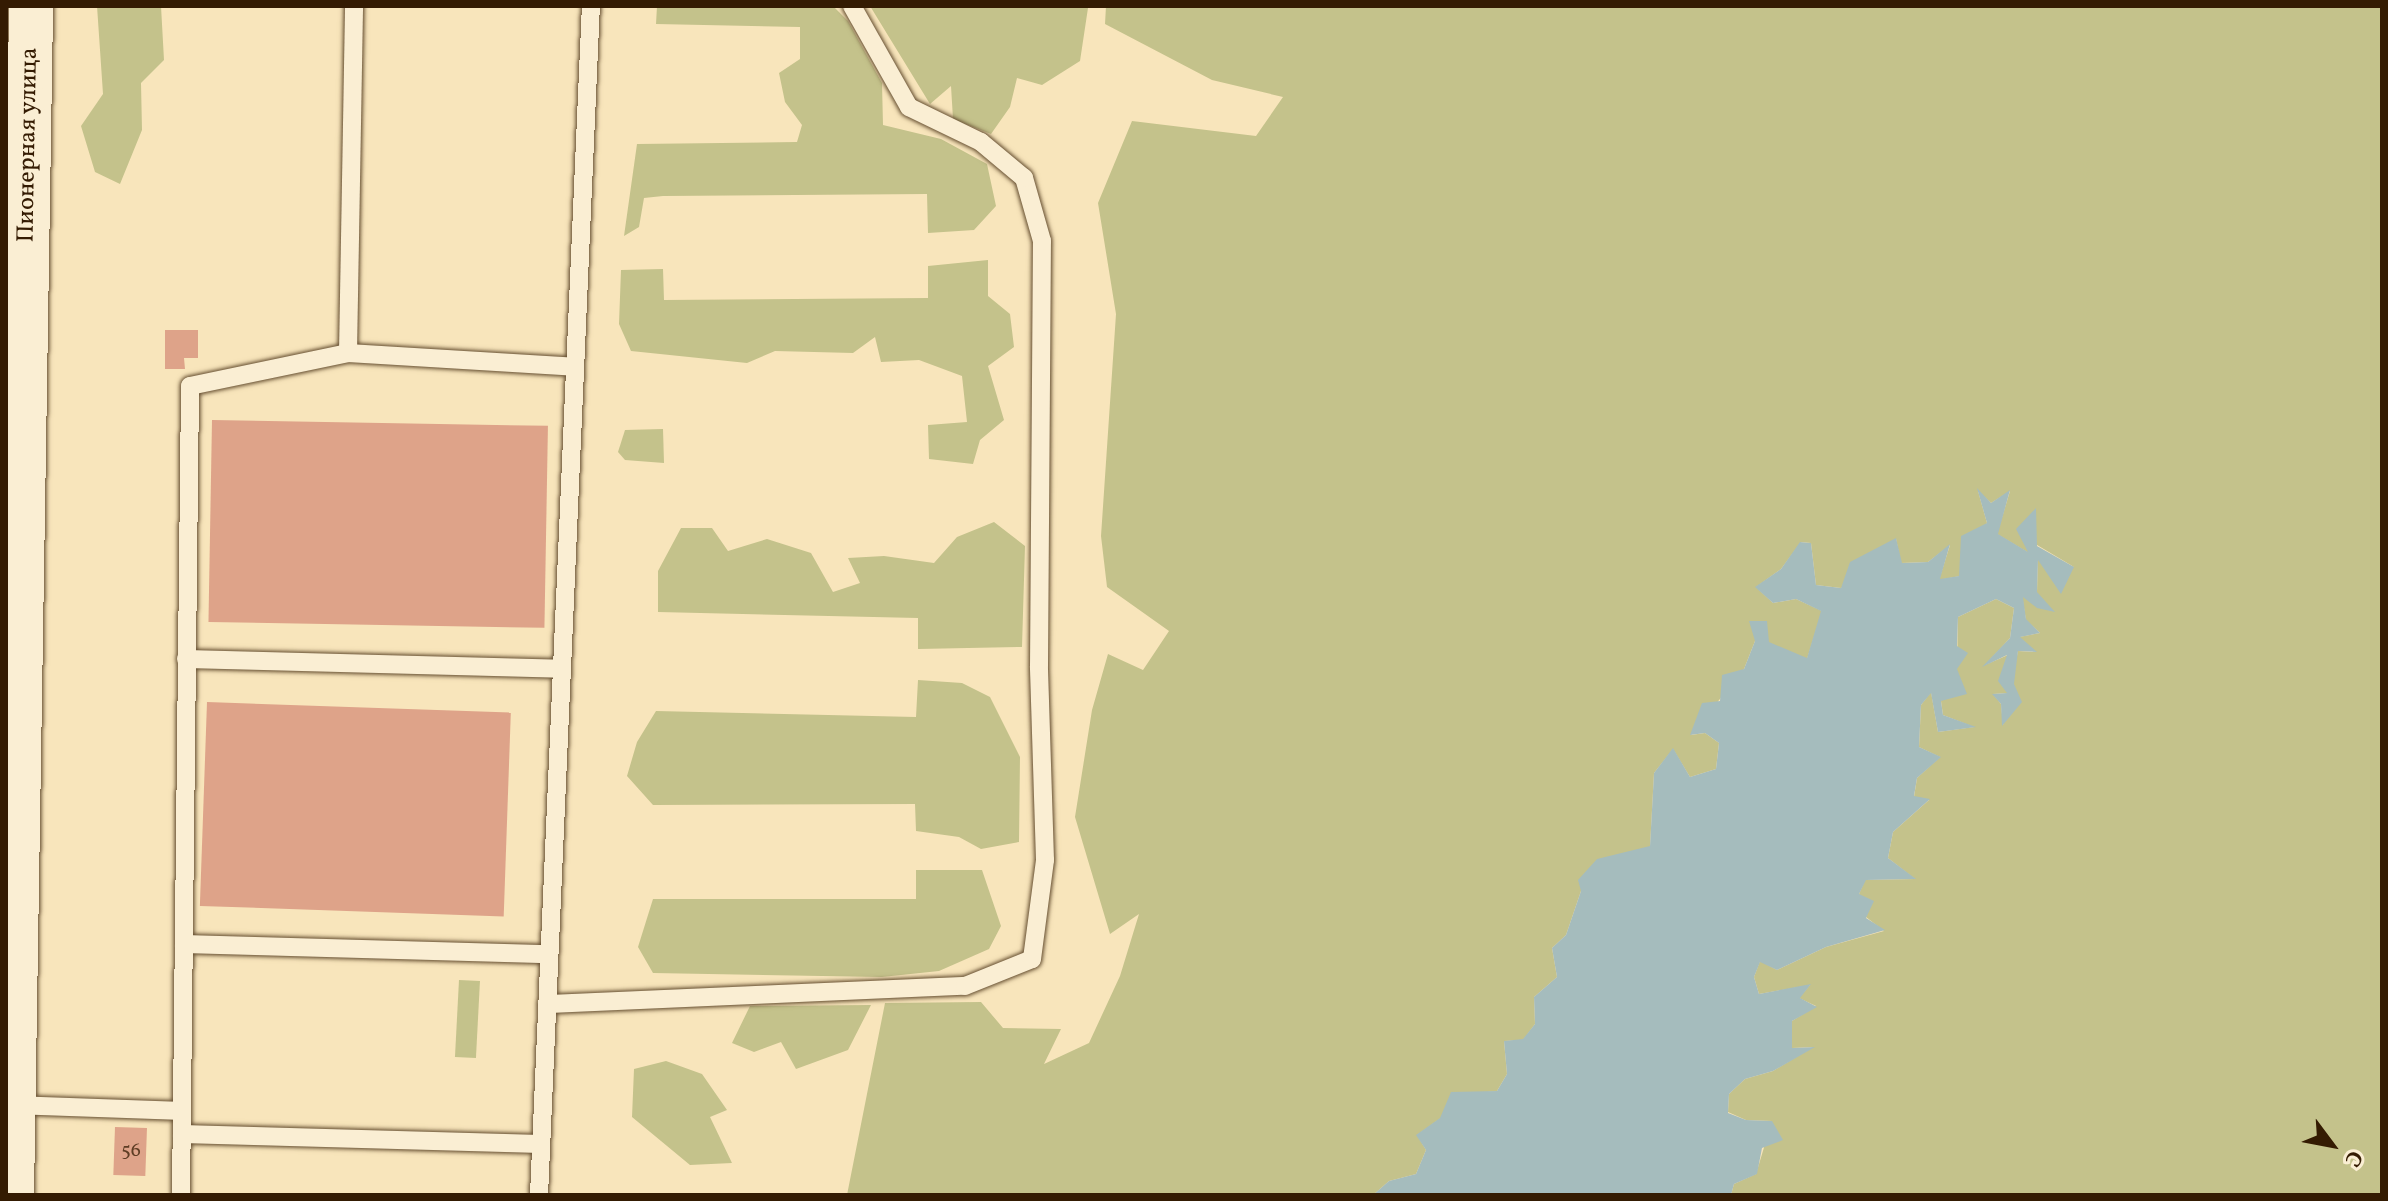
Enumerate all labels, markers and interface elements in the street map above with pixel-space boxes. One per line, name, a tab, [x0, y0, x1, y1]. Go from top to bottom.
street label: Пионерная улица	[13, 47, 45, 243]
north arrow	[2292, 1105, 2372, 1185]
house number: 56	[121, 1139, 141, 1163]
text: С	[2336, 1144, 2370, 1172]

